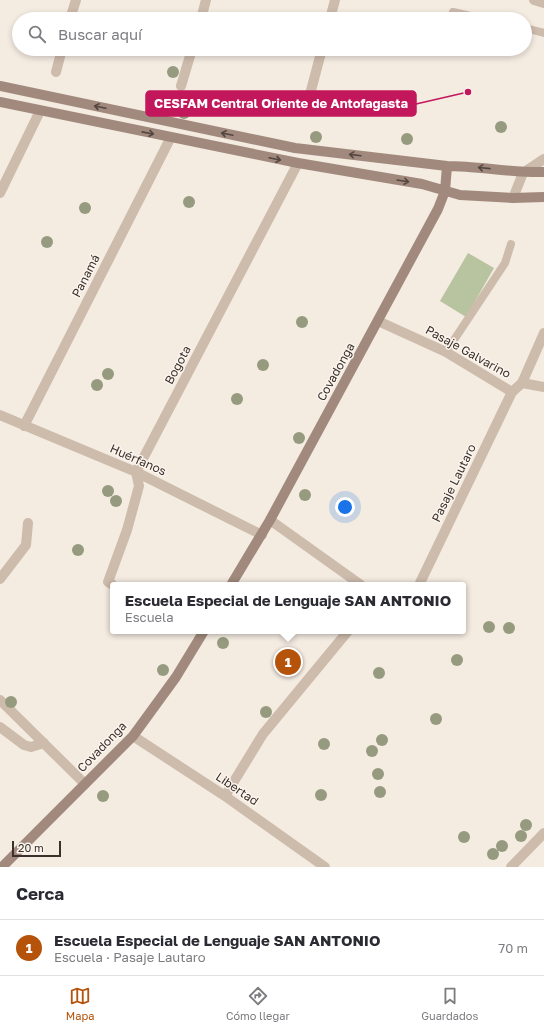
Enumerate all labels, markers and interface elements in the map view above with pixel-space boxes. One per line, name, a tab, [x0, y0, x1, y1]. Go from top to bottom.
search box	[12, 12, 532, 56]
icon: search	[26, 23, 48, 45]
text: Buscar aquí	[58, 25, 142, 43]
callout: CESFAM Central Oriente de Antofagasta	[146, 91, 416, 116]
text: CESFAM Central Oriente de Antofagasta	[154, 95, 408, 111]
one-way arrow	[93, 103, 106, 111]
one-way arrow	[141, 129, 154, 137]
one-way arrow	[221, 129, 234, 137]
one-way arrow	[349, 151, 362, 159]
one-way arrow	[268, 155, 281, 163]
one-way arrow	[478, 165, 491, 172]
one-way arrow	[397, 177, 410, 185]
street label: Panamá	[68, 252, 103, 300]
street label: Pasaje Galvarino	[423, 322, 514, 381]
street label: Covadonga	[313, 340, 358, 404]
street label: Bogota	[161, 343, 194, 387]
street label: Huérfanos	[108, 440, 169, 479]
street label: Pasaje Lautaro	[428, 441, 479, 524]
your location	[335, 497, 355, 517]
popup	[110, 582, 466, 634]
text: Escuela Especial de Lenguaje SAN ANTONIO	[125, 591, 451, 609]
text: Escuela	[125, 609, 174, 625]
pin: 1	[275, 647, 301, 677]
street label: Covadonga	[74, 718, 129, 775]
street label: Libertad	[213, 769, 261, 808]
scale bar	[12, 839, 61, 858]
text: 20 m	[18, 841, 44, 854]
text: Cerca	[16, 883, 64, 904]
text: Escuela Especial de Lenguaje SAN ANTONIO	[54, 931, 381, 949]
text: 1	[26, 940, 32, 956]
text: 70 m	[498, 940, 528, 956]
text: Escuela · Pasaje Lautaro	[54, 949, 206, 965]
tab: Mapa	[66, 985, 94, 1022]
tab: Cómo llegar	[226, 985, 290, 1022]
tab: Guardados	[421, 985, 478, 1022]

